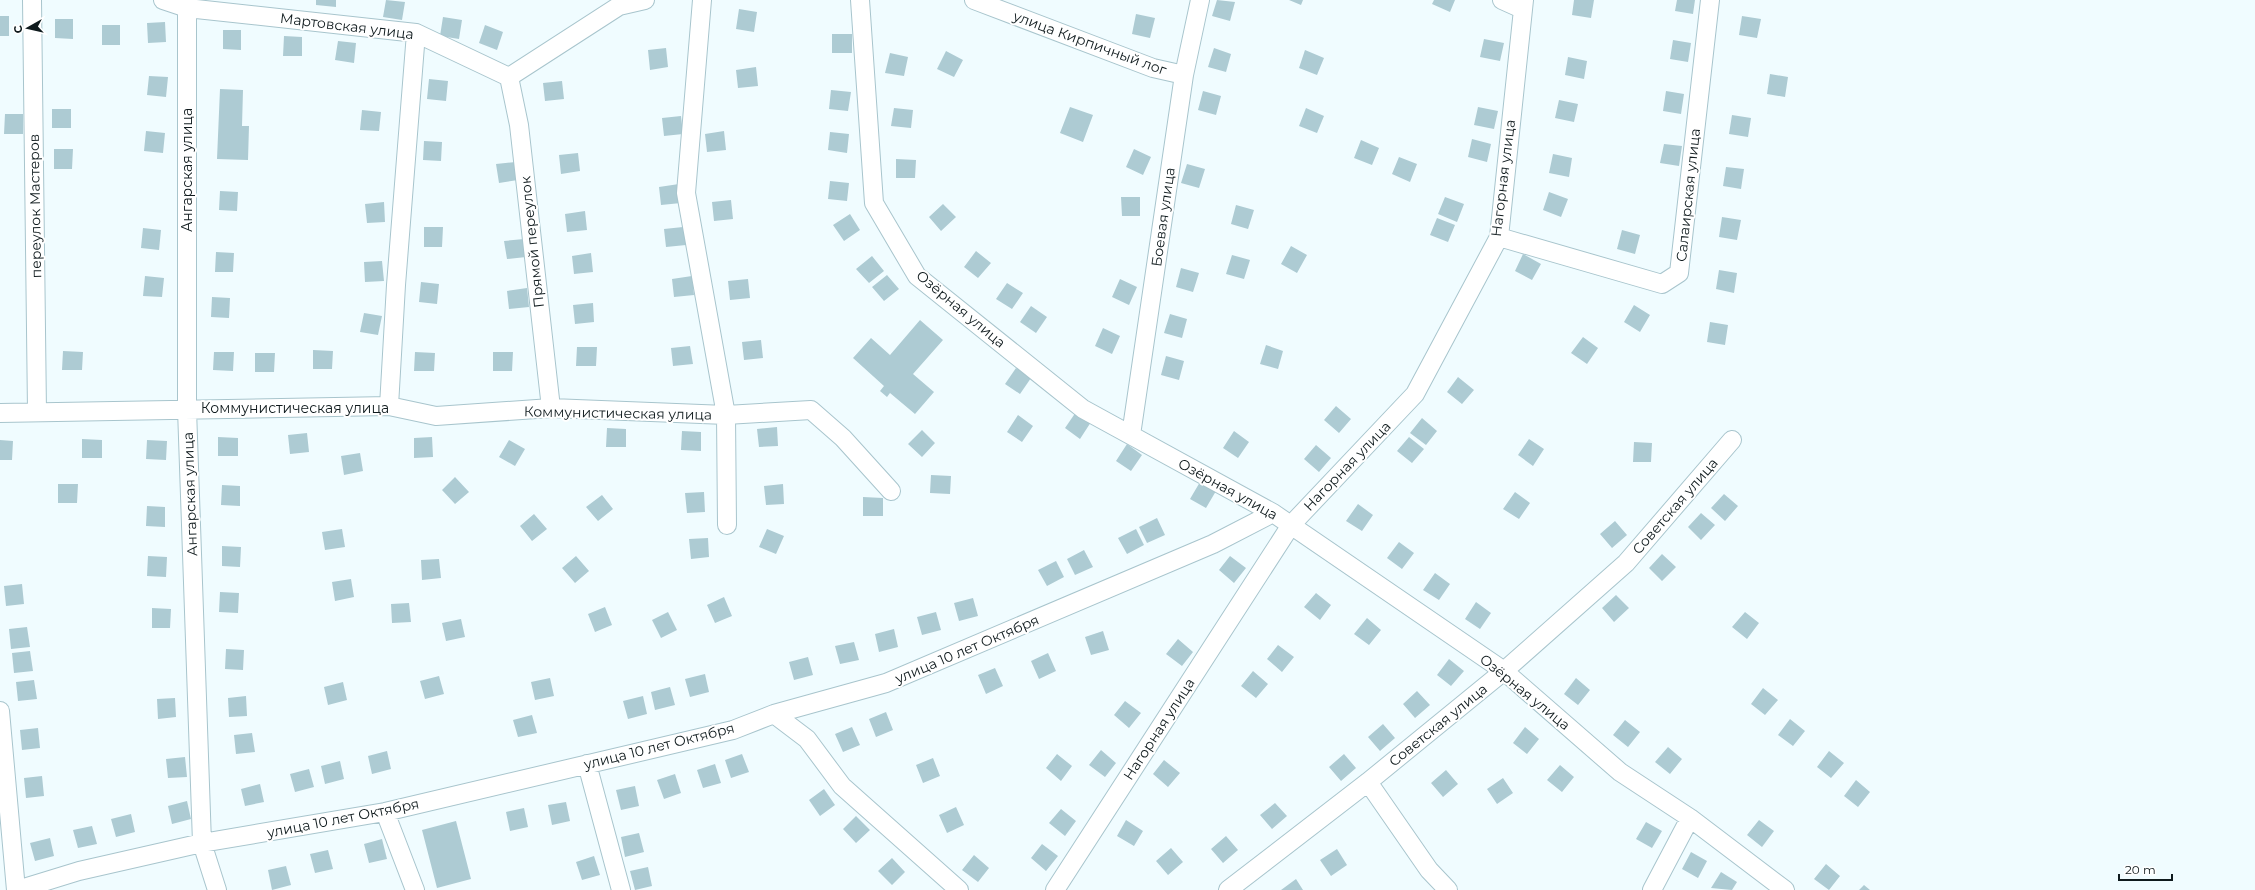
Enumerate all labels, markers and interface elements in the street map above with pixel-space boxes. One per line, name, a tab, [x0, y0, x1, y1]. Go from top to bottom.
street label: улица Кирпичный лог	[1010, 7, 1169, 79]
north arrow	[8, 8, 48, 48]
street label: Мартовская улица	[279, 9, 415, 43]
text: С	[11, 24, 26, 34]
street label: Ангарская улица	[178, 108, 196, 232]
street label: Нагорная улица	[1487, 118, 1519, 238]
street label: Салаирская улица	[1672, 127, 1704, 263]
street label: переулок Мастеров	[25, 134, 45, 278]
street label: Боевая улица	[1147, 166, 1179, 268]
street label: Прямой переулок	[516, 175, 548, 309]
street label: Озёрная улица	[913, 266, 1009, 352]
street label: Коммунистическая улица	[201, 399, 389, 417]
street label: Коммунистическая улица	[524, 402, 712, 424]
street label: Нагорная улица	[1300, 417, 1394, 515]
street label: Ангарская улица	[179, 432, 201, 556]
street label: Озёрная улица	[1175, 454, 1281, 524]
street label: Советская улица	[1628, 454, 1722, 558]
street label: улица 10 лет Октября	[891, 610, 1042, 688]
street label: Озёрная улица	[1476, 650, 1574, 734]
street label: Нагорная улица	[1119, 675, 1199, 783]
street label: Советская улица	[1385, 680, 1491, 770]
street label: улица 10 лет Октября	[581, 719, 736, 774]
street label: улица 10 лет Октября	[264, 794, 421, 842]
scale bar	[2119, 856, 2172, 882]
text: 20 m	[2125, 862, 2156, 877]

